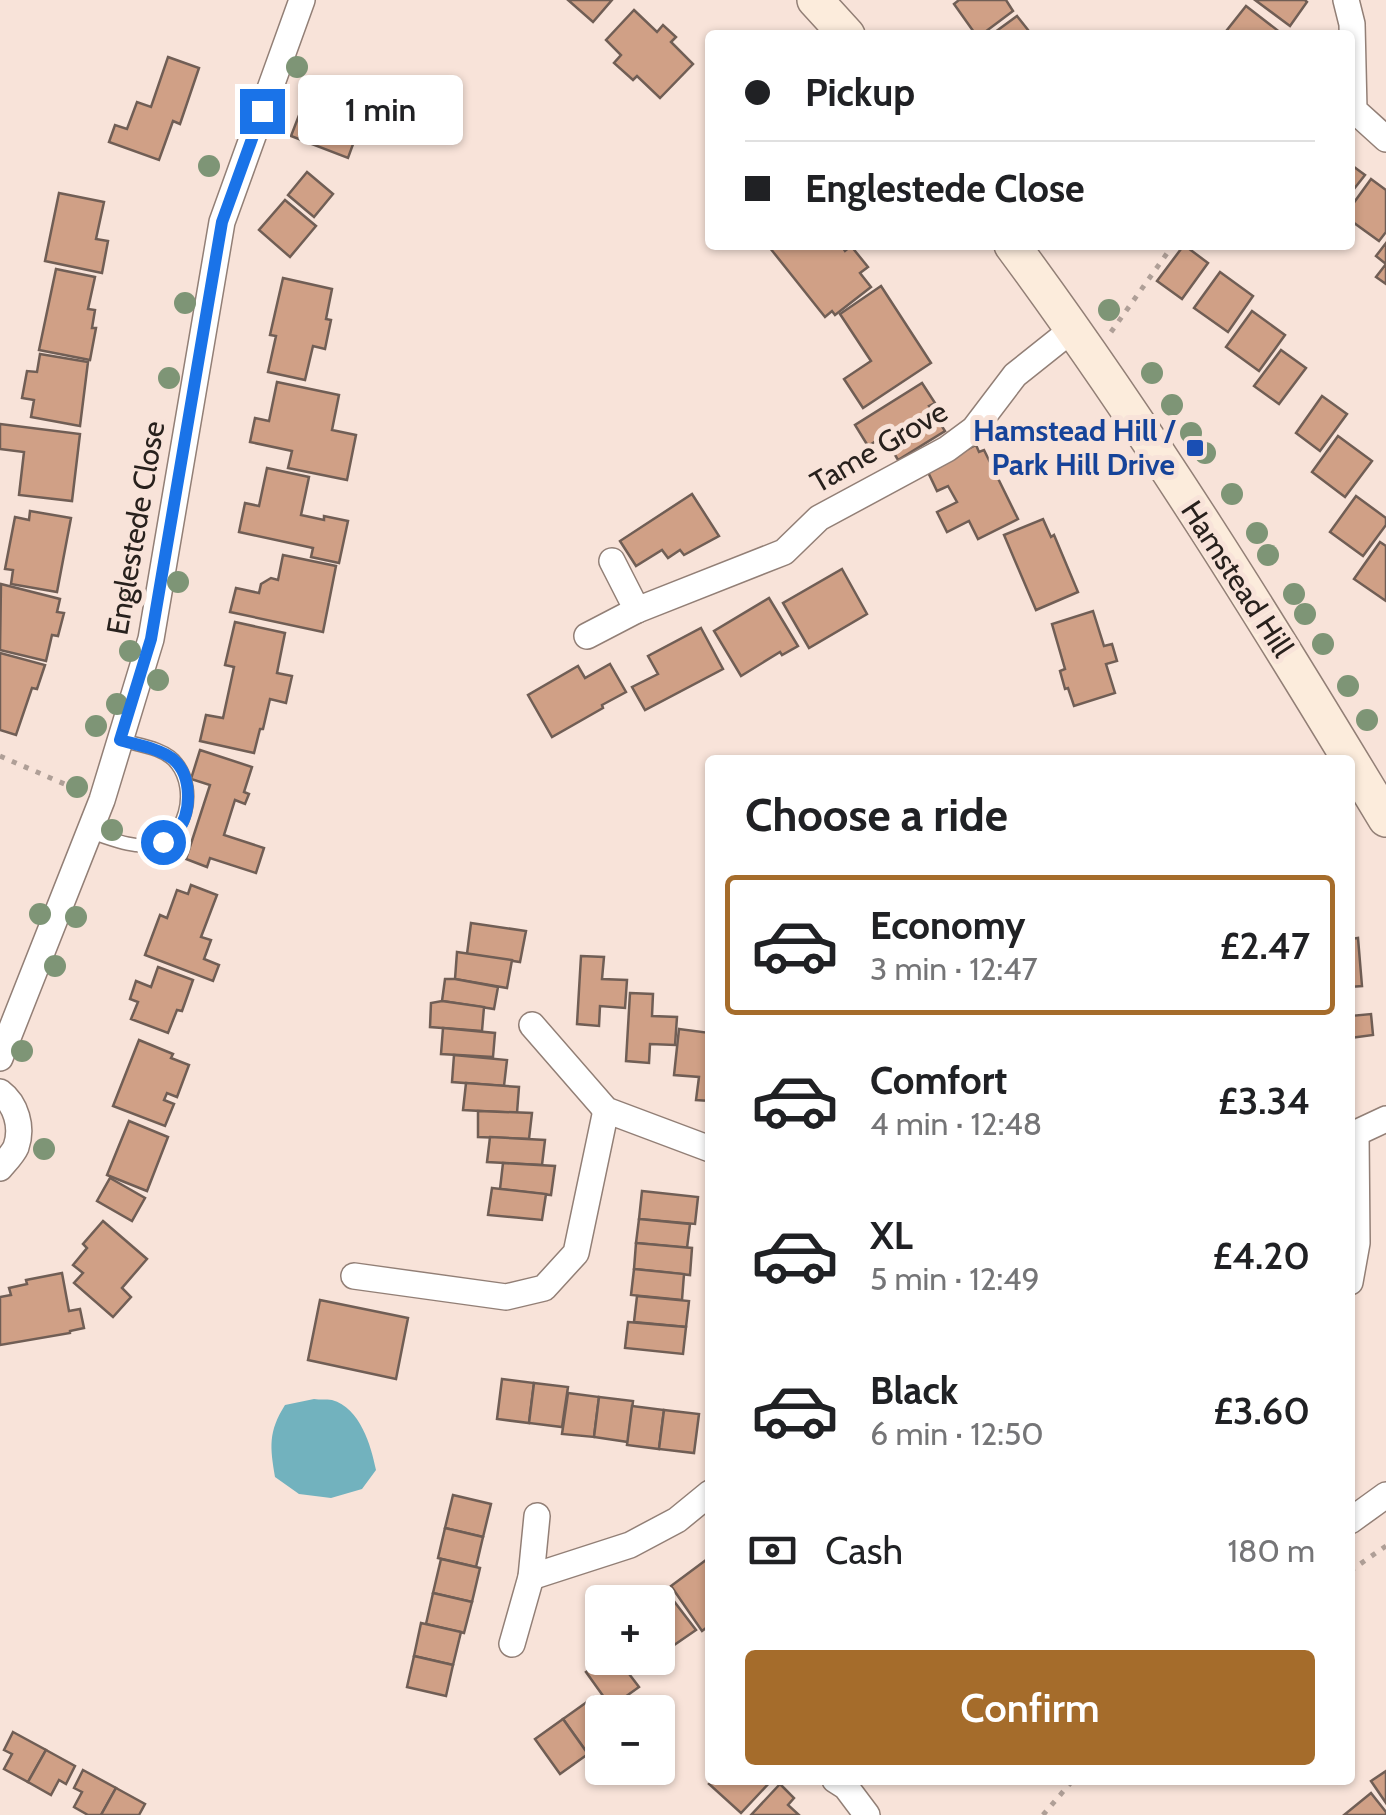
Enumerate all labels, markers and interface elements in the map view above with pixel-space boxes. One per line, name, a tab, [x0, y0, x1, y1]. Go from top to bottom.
text: Pickup	[805, 69, 915, 116]
callout: 1 min	[297, 76, 462, 146]
route end	[240, 89, 285, 134]
text: 1 min	[345, 90, 416, 129]
text: Englestede Close	[805, 165, 1085, 212]
street label: Tame Grove	[804, 393, 954, 501]
place label: Hamstead Hill / Park Hill Drive	[973, 412, 1176, 483]
street label: Englestede Close	[98, 418, 173, 638]
marker: Hamstead Hill / Park Hill Drive	[1184, 437, 1206, 459]
street label: Hamstead Hill	[1173, 494, 1302, 664]
text: Choose a ride	[745, 788, 1008, 842]
route start	[141, 820, 186, 865]
icon: car	[750, 900, 840, 990]
text: Economy	[870, 902, 1025, 949]
text: £2.47	[1220, 922, 1310, 969]
text: 3 min · 12:47	[870, 949, 1038, 988]
icon: car	[750, 1055, 840, 1145]
text: Comfort	[870, 1057, 1007, 1104]
text: £3.34	[1218, 1077, 1310, 1124]
text: 4 min · 12:48	[870, 1104, 1042, 1143]
icon: car	[750, 1210, 840, 1300]
text: XL	[870, 1212, 913, 1259]
text: £4.20	[1212, 1232, 1310, 1279]
text: 5 min · 12:49	[870, 1259, 1040, 1298]
icon: car	[750, 1365, 840, 1455]
text: Black	[870, 1367, 958, 1414]
text: £3.60	[1213, 1387, 1310, 1434]
text: 6 min · 12:50	[870, 1414, 1044, 1453]
icon: cash	[745, 1523, 800, 1578]
text: Cash	[825, 1527, 903, 1574]
text: 180 m	[1228, 1531, 1315, 1570]
map controls	[585, 1585, 675, 1785]
button: +	[585, 1585, 675, 1675]
button: Confirm	[745, 1650, 1315, 1765]
button: −	[585, 1695, 675, 1785]

